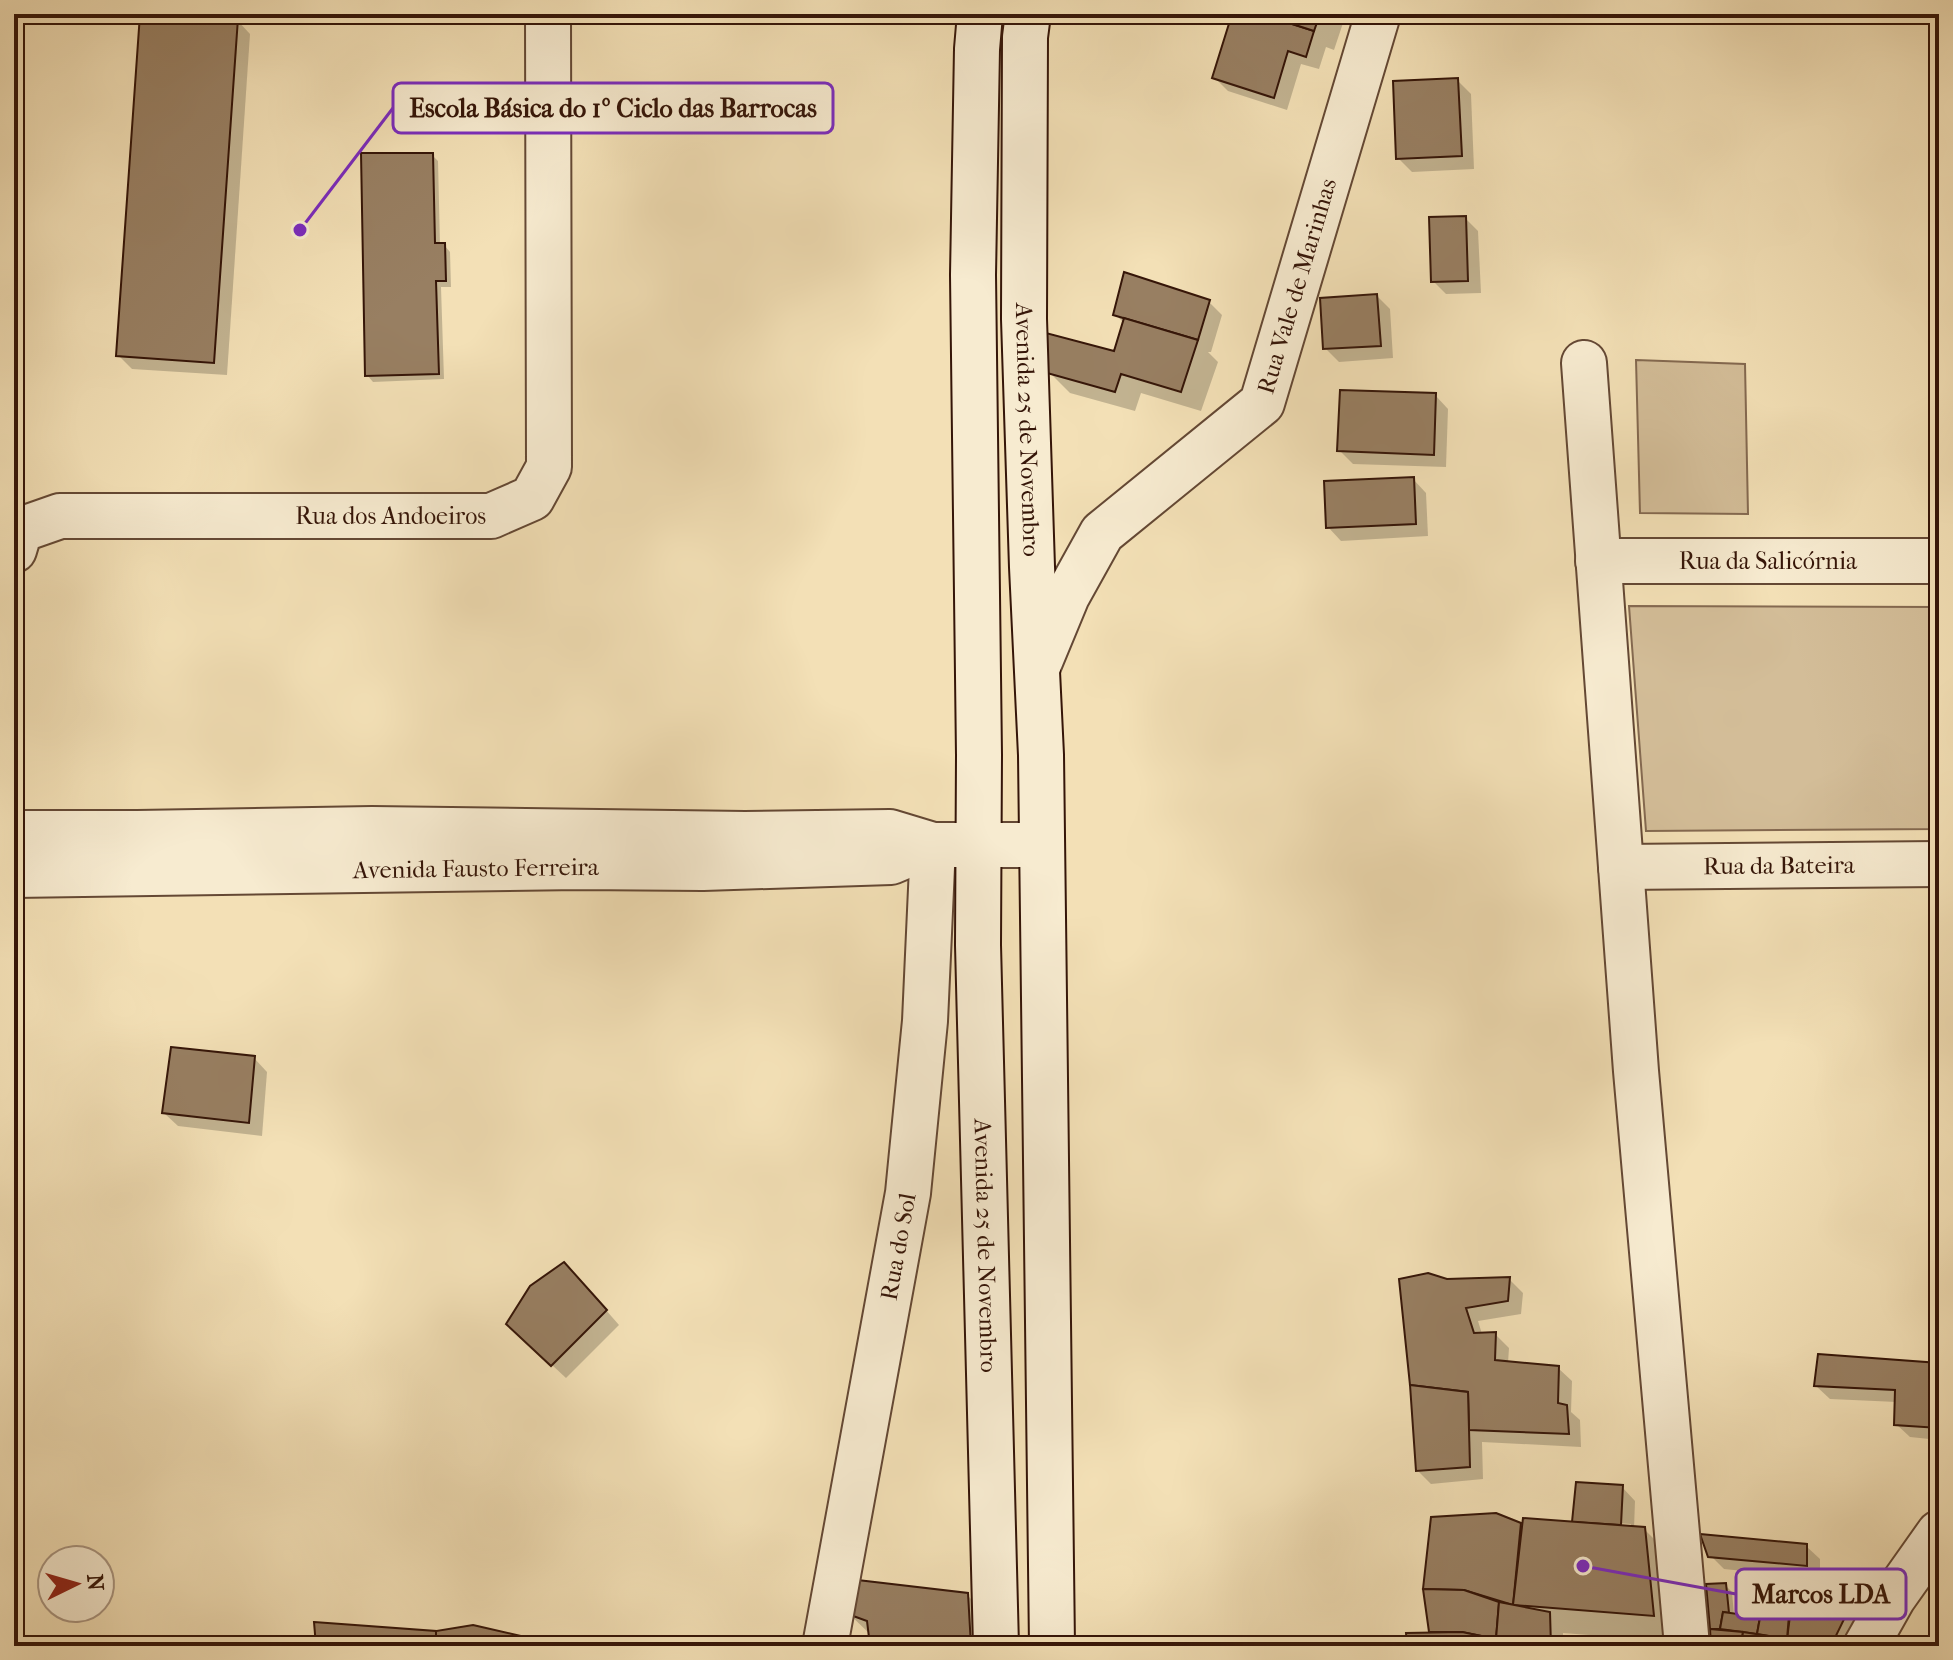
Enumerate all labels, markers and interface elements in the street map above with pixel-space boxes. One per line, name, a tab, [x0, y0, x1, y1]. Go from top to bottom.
callout: Escola Básica do 1º Ciclo das Barrocas	[393, 83, 833, 133]
text: Escola Básica do 1º Ciclo das Barrocas	[409, 93, 817, 124]
street label: Rua Vale de Marinhas	[1252, 175, 1342, 397]
street label: Avenida 25 de Novembro	[1010, 302, 1046, 557]
street label: Rua dos Andoeiros	[295, 502, 486, 530]
street label: Rua da Salicórnia	[1679, 547, 1858, 575]
street label: Rua da Bateira	[1703, 851, 1856, 880]
street label: Avenida Fausto Ferreira	[352, 853, 600, 884]
street label: Avenida 25 de Novembro	[968, 1117, 1003, 1373]
street label: Rua do Sol	[875, 1190, 922, 1302]
north arrow	[36, 1544, 116, 1624]
callout: Marcos LDA	[1736, 1569, 1906, 1619]
text: N	[81, 1573, 109, 1592]
text: Marcos LDA	[1752, 1579, 1891, 1610]

